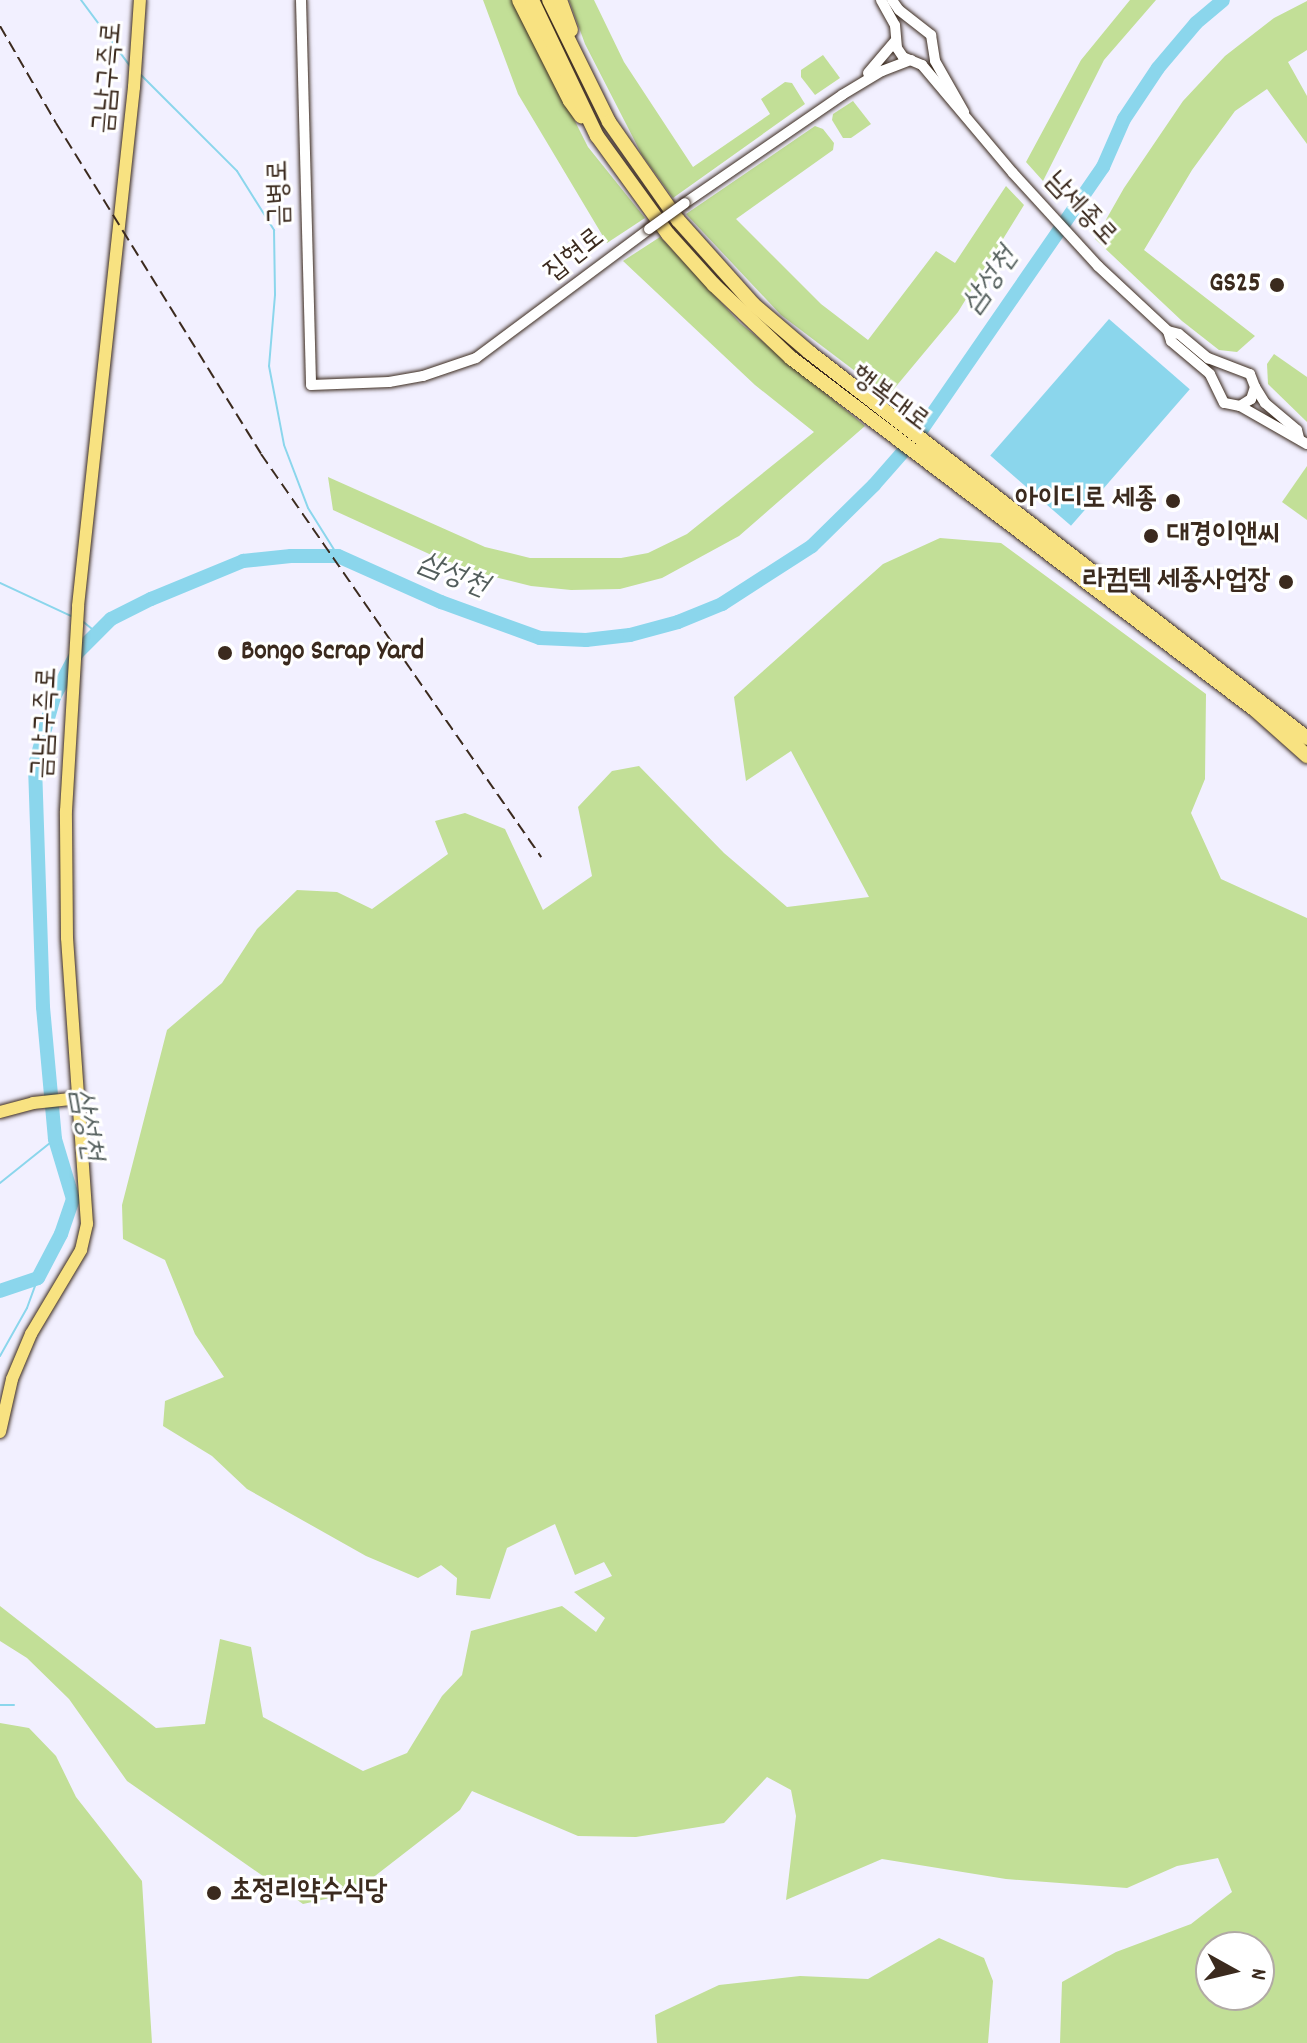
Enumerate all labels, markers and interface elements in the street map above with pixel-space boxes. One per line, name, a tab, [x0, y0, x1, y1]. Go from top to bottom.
street label: 금남구즉로	[88, 20, 132, 136]
street label: 금병로	[264, 159, 298, 227]
street label: 남세종로	[1037, 166, 1123, 254]
street label: 집현로	[538, 222, 612, 290]
water label: 삼성천	[956, 242, 1028, 322]
place label: GS25	[1209, 268, 1261, 302]
marker: GS25	[1268, 276, 1286, 294]
street label: 행복대로	[843, 359, 935, 441]
place label: 아이디로 세종	[1015, 484, 1157, 518]
marker: 아이디로 세종	[1164, 492, 1182, 510]
place label: 대경이앤씨	[1167, 519, 1280, 553]
marker: 대경이앤씨	[1142, 527, 1160, 545]
water label: 삼성천	[412, 547, 492, 607]
place label: 라컴텍 세종사업장	[1083, 565, 1270, 599]
marker: 라컴텍 세종사업장	[1277, 573, 1295, 591]
place label: Bongo Scrap Yard	[241, 636, 424, 670]
marker: Bongo Scrap Yard	[216, 644, 234, 662]
street label: 금남구즉로	[27, 666, 67, 780]
water label: 삼성천	[60, 1086, 108, 1164]
place label: 초정리약수식당	[230, 1876, 388, 1910]
marker: 초정리약수식당	[205, 1884, 223, 1902]
north arrow	[1195, 1931, 1275, 2011]
text: N	[1241, 1967, 1273, 1982]

